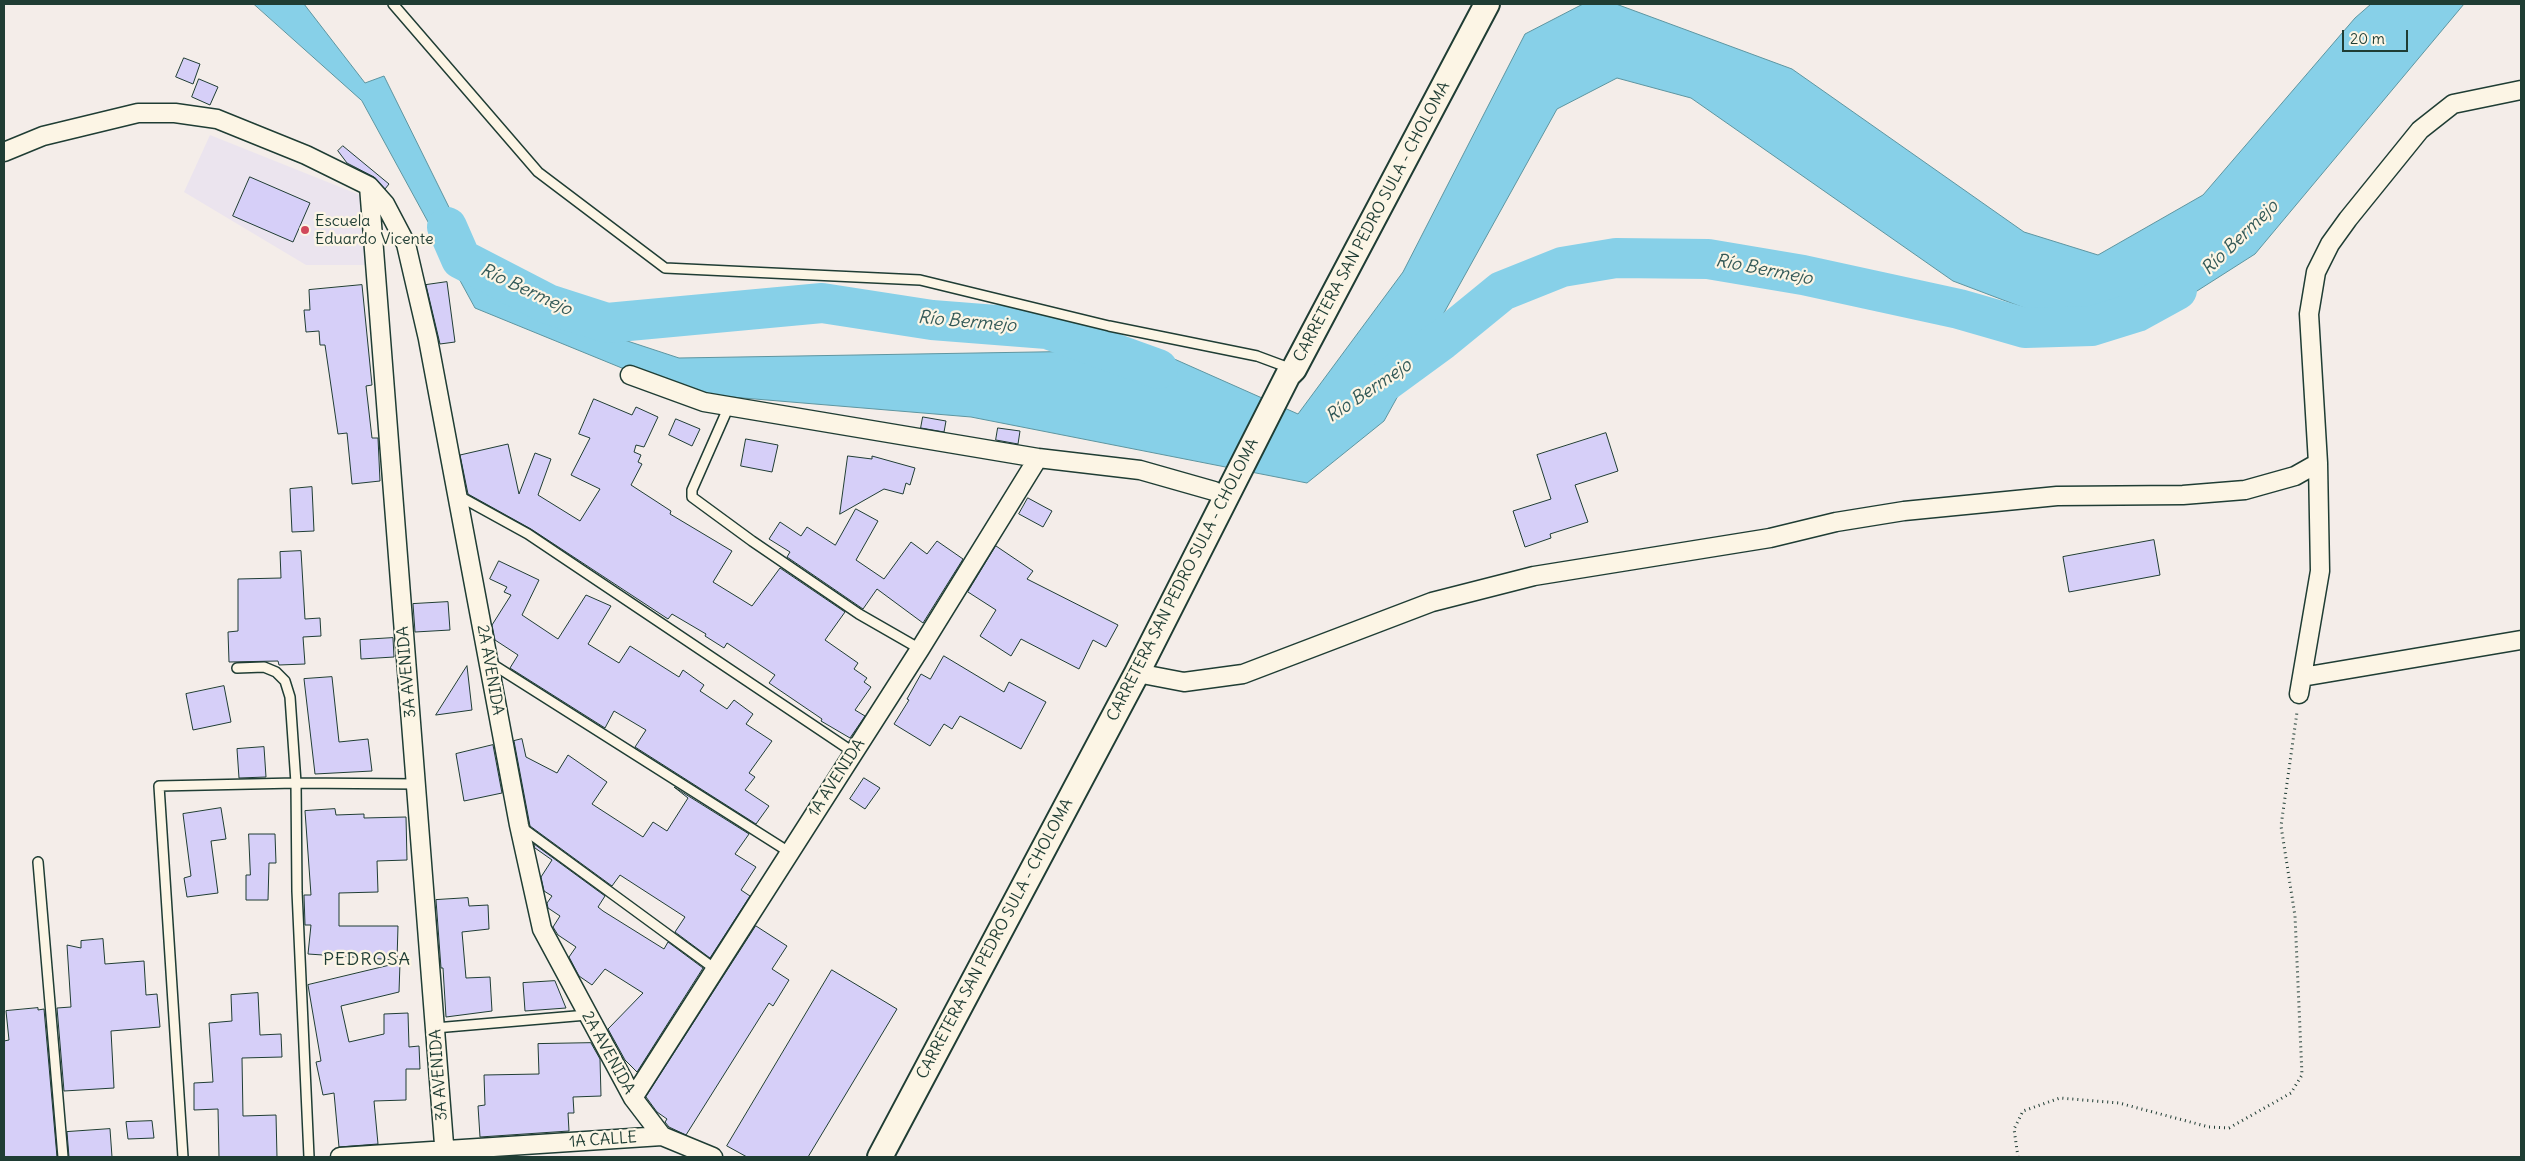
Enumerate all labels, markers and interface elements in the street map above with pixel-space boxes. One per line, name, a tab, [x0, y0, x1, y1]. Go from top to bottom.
scale bar	[2345, 20, 2411, 52]
text: 20 m	[2350, 29, 2385, 48]
street label: CARRETERA SAN PEDRO SULA - CHOLOMA	[1290, 79, 1454, 365]
water label: Río Bermejo	[2197, 196, 2283, 280]
place label: Escuela Eduardo Vicente	[315, 211, 434, 249]
marker: Escuela Eduardo Vicente	[299, 224, 311, 236]
water label: Río Bermejo	[1714, 250, 1814, 290]
water label: Río Bermejo	[477, 259, 575, 321]
water label: Río Bermejo	[917, 307, 1017, 337]
water label: Río Bermejo	[1322, 355, 1416, 427]
street label: CARRETERA SAN PEDRO SULA - CHOLOMA	[1103, 436, 1263, 724]
street label: 2A AVENIDA	[473, 623, 507, 717]
street label: 3A AVENIDA	[393, 625, 421, 719]
street label: 1A AVENIDA	[805, 735, 869, 821]
street label: CARRETERA SAN PEDRO SULA - CHOLOMA	[913, 796, 1077, 1082]
district label: PEDROSA	[322, 949, 412, 971]
street label: 2A AVENIDA	[577, 1008, 639, 1098]
street label: 3A AVENIDA	[426, 1028, 452, 1122]
street label: 1A CALLE	[568, 1128, 638, 1152]

